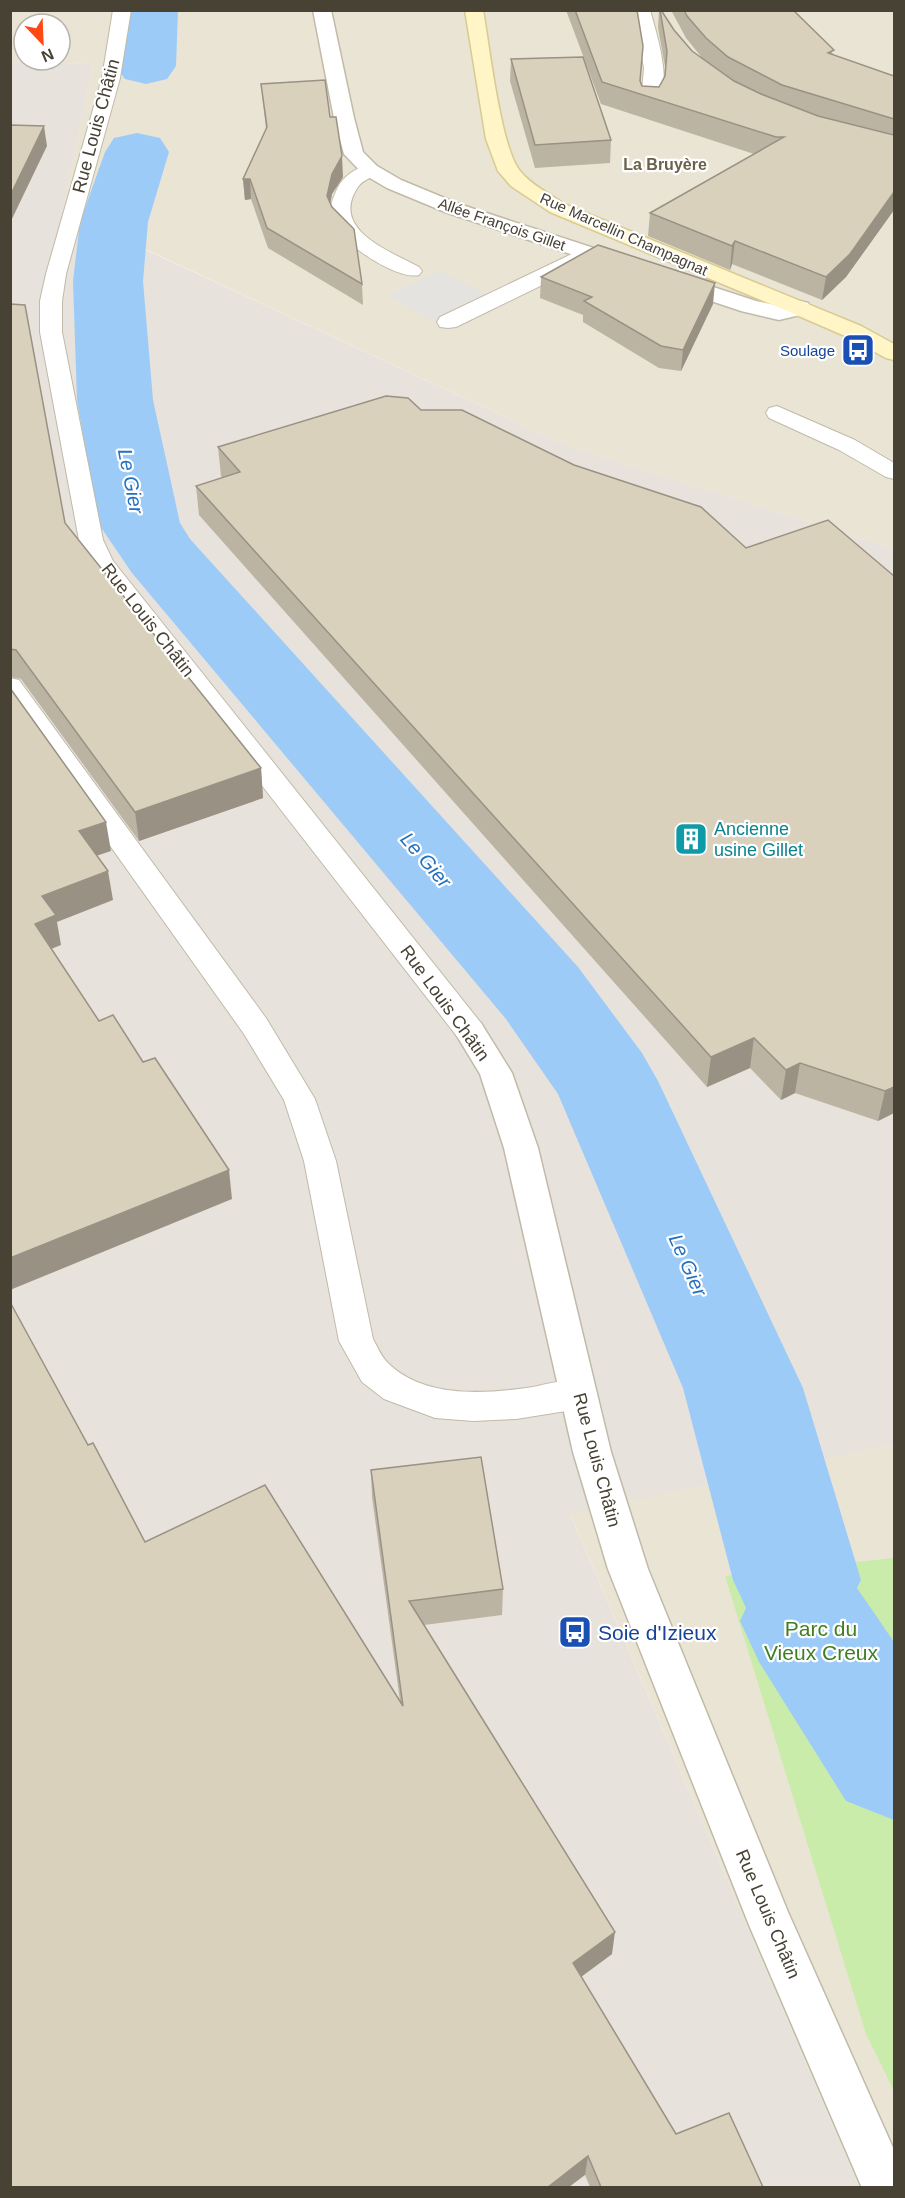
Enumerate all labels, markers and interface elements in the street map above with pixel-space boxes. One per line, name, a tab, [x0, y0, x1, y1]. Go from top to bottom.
north arrow	[12, 12, 72, 72]
text: N	[39, 45, 56, 65]
street label: Rue Louis Châtin	[68, 57, 124, 195]
district label: La Bruyère	[623, 156, 707, 173]
street label: Rue Marcellin Champagnat	[538, 189, 711, 279]
street label: Allée François Gillet	[436, 194, 569, 254]
bus stop icon: Soulage	[840, 332, 876, 368]
place label: Soulage	[780, 342, 835, 359]
water label: Le Gier	[114, 447, 148, 517]
street label: Rue Louis Châtin	[98, 559, 198, 681]
place label: Ancienne usine Gillet	[714, 819, 803, 860]
building icon: Ancienne usine Gillet	[673, 821, 709, 857]
water label: Le Gier	[396, 828, 457, 893]
street label: Rue Louis Châtin	[396, 941, 494, 1065]
water label: Le Gier	[665, 1231, 712, 1301]
street label: Rue Louis Châtin	[569, 1391, 625, 1529]
bus stop icon: Soie d'Izieux	[557, 1614, 593, 1650]
park label: Parc du Vieux Creux	[764, 1617, 878, 1664]
place label: Soie d'Izieux	[598, 1621, 717, 1644]
street label: Rue Louis Châtin	[732, 1847, 804, 1981]

